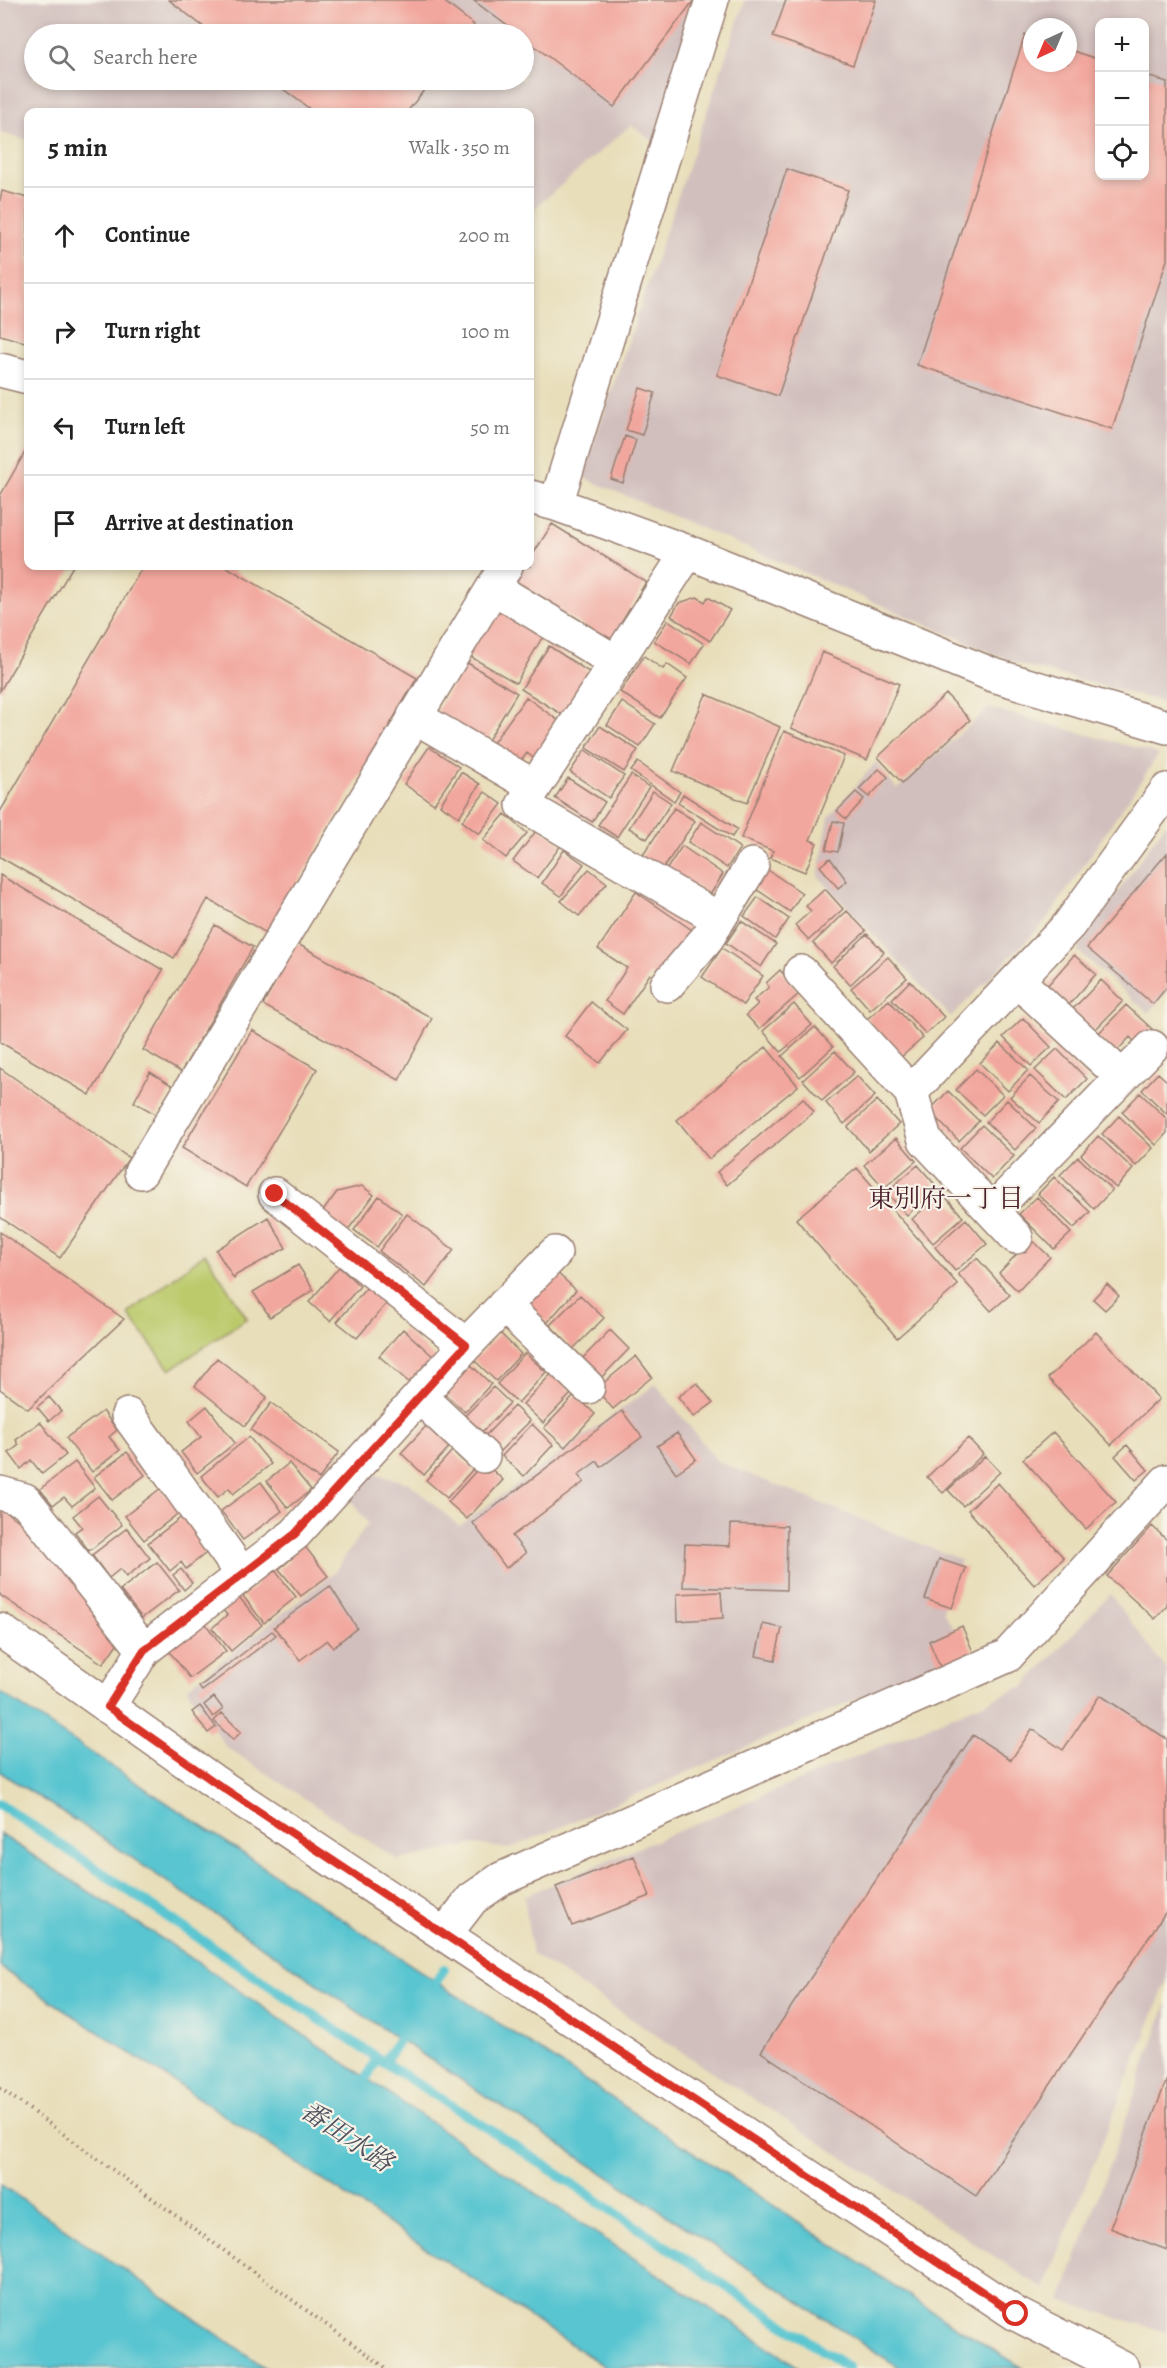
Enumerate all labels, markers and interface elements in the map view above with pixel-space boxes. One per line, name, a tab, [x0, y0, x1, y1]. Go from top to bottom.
north arrow	[1023, 18, 1077, 72]
map controls	[1095, 18, 1149, 180]
button: +	[1095, 18, 1149, 72]
search box	[24, 24, 534, 90]
icon: search	[45, 41, 78, 74]
text: Search here	[93, 42, 198, 72]
button: −	[1095, 72, 1149, 126]
button: locate	[1095, 126, 1149, 180]
text: 5 min	[48, 130, 108, 165]
text: Walk · 350 m	[409, 134, 510, 161]
icon: ahead	[48, 219, 81, 252]
text: Continue	[105, 220, 190, 250]
text: 200 m	[459, 222, 510, 249]
icon: right	[48, 315, 81, 348]
text: Turn right	[105, 316, 201, 346]
text: 100 m	[461, 318, 510, 345]
icon: left	[48, 411, 81, 444]
text: Turn left	[105, 412, 185, 442]
text: 50 m	[470, 414, 510, 441]
icon: arrive	[48, 507, 81, 540]
text: Arrive at destination	[105, 508, 294, 538]
route end	[261, 1180, 287, 1206]
district label: 東別府一丁目	[868, 1181, 1024, 1216]
water label: 番田水路	[294, 2093, 401, 2181]
route start	[1002, 2300, 1028, 2326]

